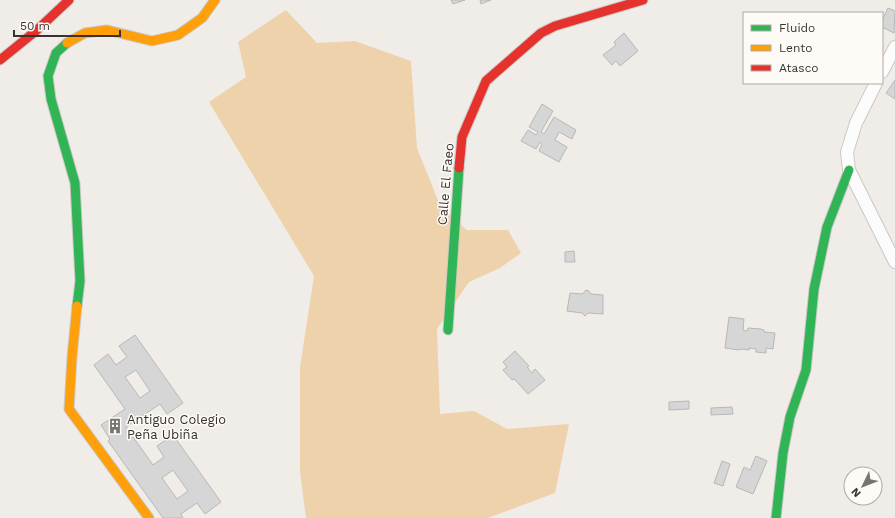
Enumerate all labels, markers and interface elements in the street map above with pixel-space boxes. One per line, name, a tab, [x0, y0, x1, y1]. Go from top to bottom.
scale bar	[14, 12, 120, 38]
legend	[743, 12, 883, 84]
text: 50 m	[20, 19, 50, 33]
text: Fluido	[779, 21, 815, 35]
text: Lento	[779, 41, 813, 55]
text: Atasco	[779, 61, 819, 75]
street label: Calle El Faeo	[434, 142, 457, 226]
place label: Antiguo Colegio Peña Ubiña	[127, 412, 226, 442]
building icon: Antiguo Colegio Peña Ubiña	[106, 417, 124, 435]
north arrow	[843, 466, 883, 506]
text: N	[849, 485, 864, 500]

